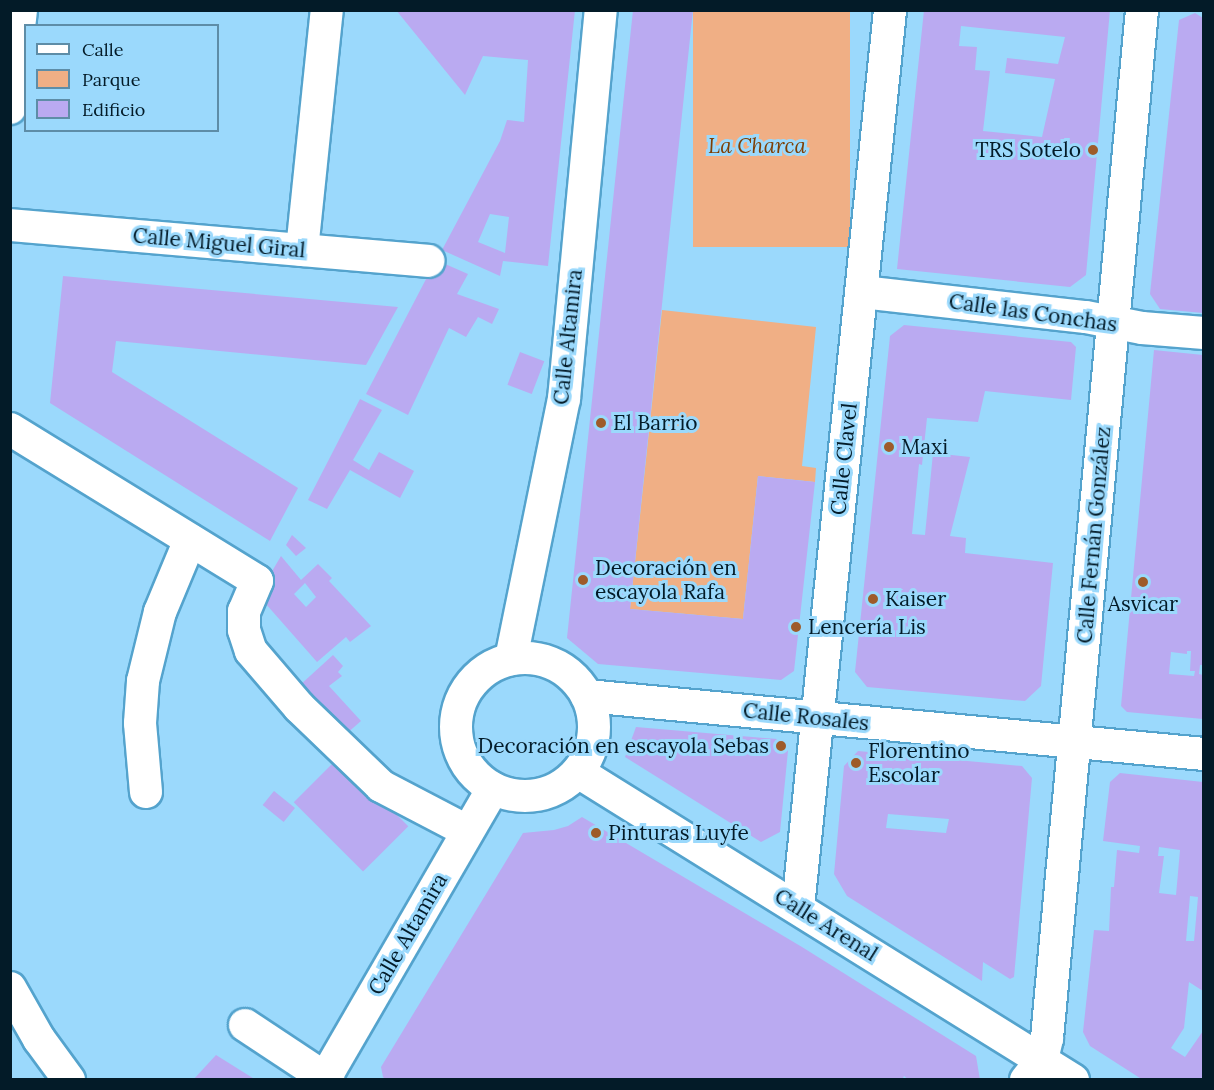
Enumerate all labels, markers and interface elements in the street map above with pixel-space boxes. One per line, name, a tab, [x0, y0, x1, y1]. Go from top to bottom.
legend	[24, 24, 219, 132]
text: Calle	[82, 38, 123, 61]
text: Parque	[82, 68, 141, 91]
text: Edificio	[82, 98, 145, 121]
park label: La Charca	[708, 133, 806, 159]
place label: TRS Sotelo	[975, 137, 1081, 163]
marker: TRS Sotelo	[1086, 143, 1100, 157]
street label: Calle Miguel Giral	[132, 223, 306, 263]
street label: Calle Altamira	[548, 268, 588, 406]
street label: Calle las Conchas	[947, 289, 1119, 337]
street label: Calle Clavel	[826, 402, 862, 516]
place label: El Barrio	[613, 410, 698, 436]
marker: El Barrio	[594, 416, 608, 430]
street label: Calle Fernán González	[1072, 425, 1116, 645]
place label: Maxi	[901, 434, 948, 460]
marker: Maxi	[882, 440, 896, 454]
place label: Decoración en escayola Rafa	[595, 555, 737, 605]
marker: Decoración en escayola Rafa	[576, 573, 590, 587]
marker: Asvicar	[1136, 575, 1150, 589]
place label: Kaiser	[885, 586, 946, 612]
place label: Asvicar	[1108, 591, 1178, 617]
marker: Kaiser	[866, 592, 880, 606]
place label: Lencería Lis	[808, 614, 926, 640]
marker: Lencería Lis	[789, 620, 803, 634]
street label: Calle Rosales	[742, 698, 870, 736]
place label: Decoración en escayola Sebas	[477, 733, 769, 759]
place label: Florentino Escolar	[868, 738, 969, 788]
marker: Decoración en escayola Sebas	[774, 739, 788, 753]
marker: Florentino Escolar	[849, 756, 863, 770]
place label: Pinturas Luyfe	[608, 820, 749, 846]
marker: Pinturas Luyfe	[589, 826, 603, 840]
street label: Calle Altamira	[363, 869, 453, 999]
street label: Calle Arenal	[770, 883, 882, 967]

